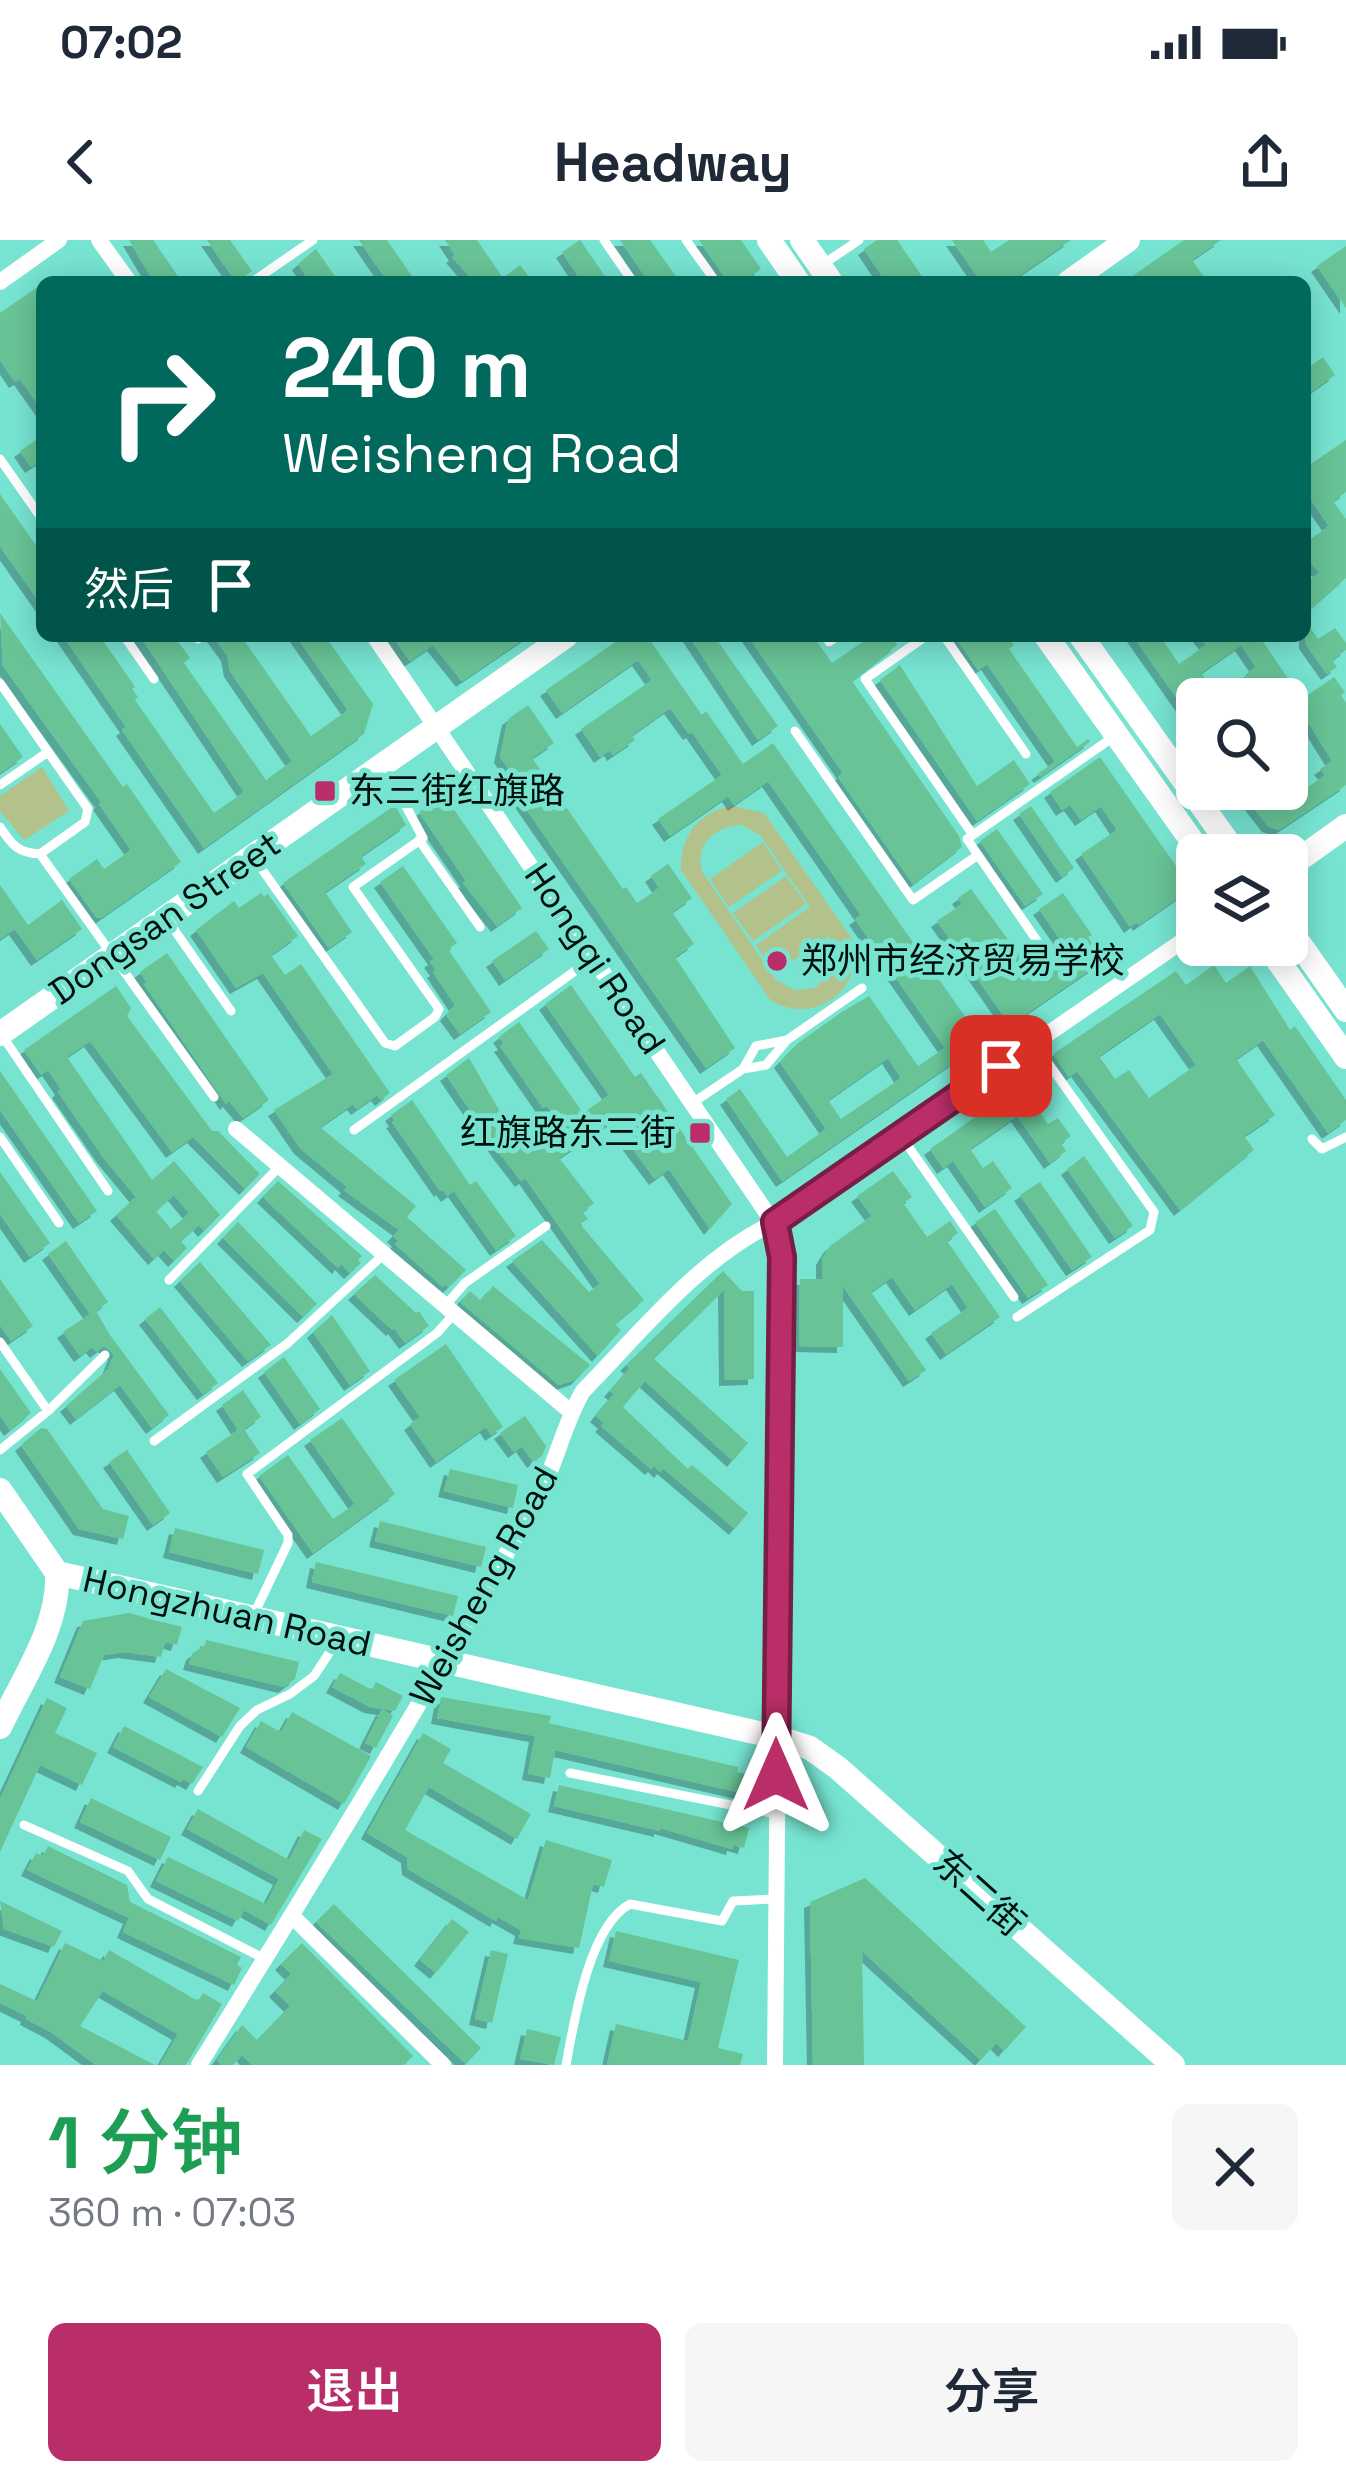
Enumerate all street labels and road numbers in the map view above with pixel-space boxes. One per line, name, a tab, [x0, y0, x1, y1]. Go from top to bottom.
street label: Dongsan Street	[40, 821, 290, 1015]
street label: Hongqi Road	[514, 855, 676, 1063]
street label: Weisheng Road	[399, 1458, 569, 1714]
street label: Hongzhuan Road	[79, 1557, 375, 1667]
street label: 东二街	[923, 1840, 1035, 1946]

